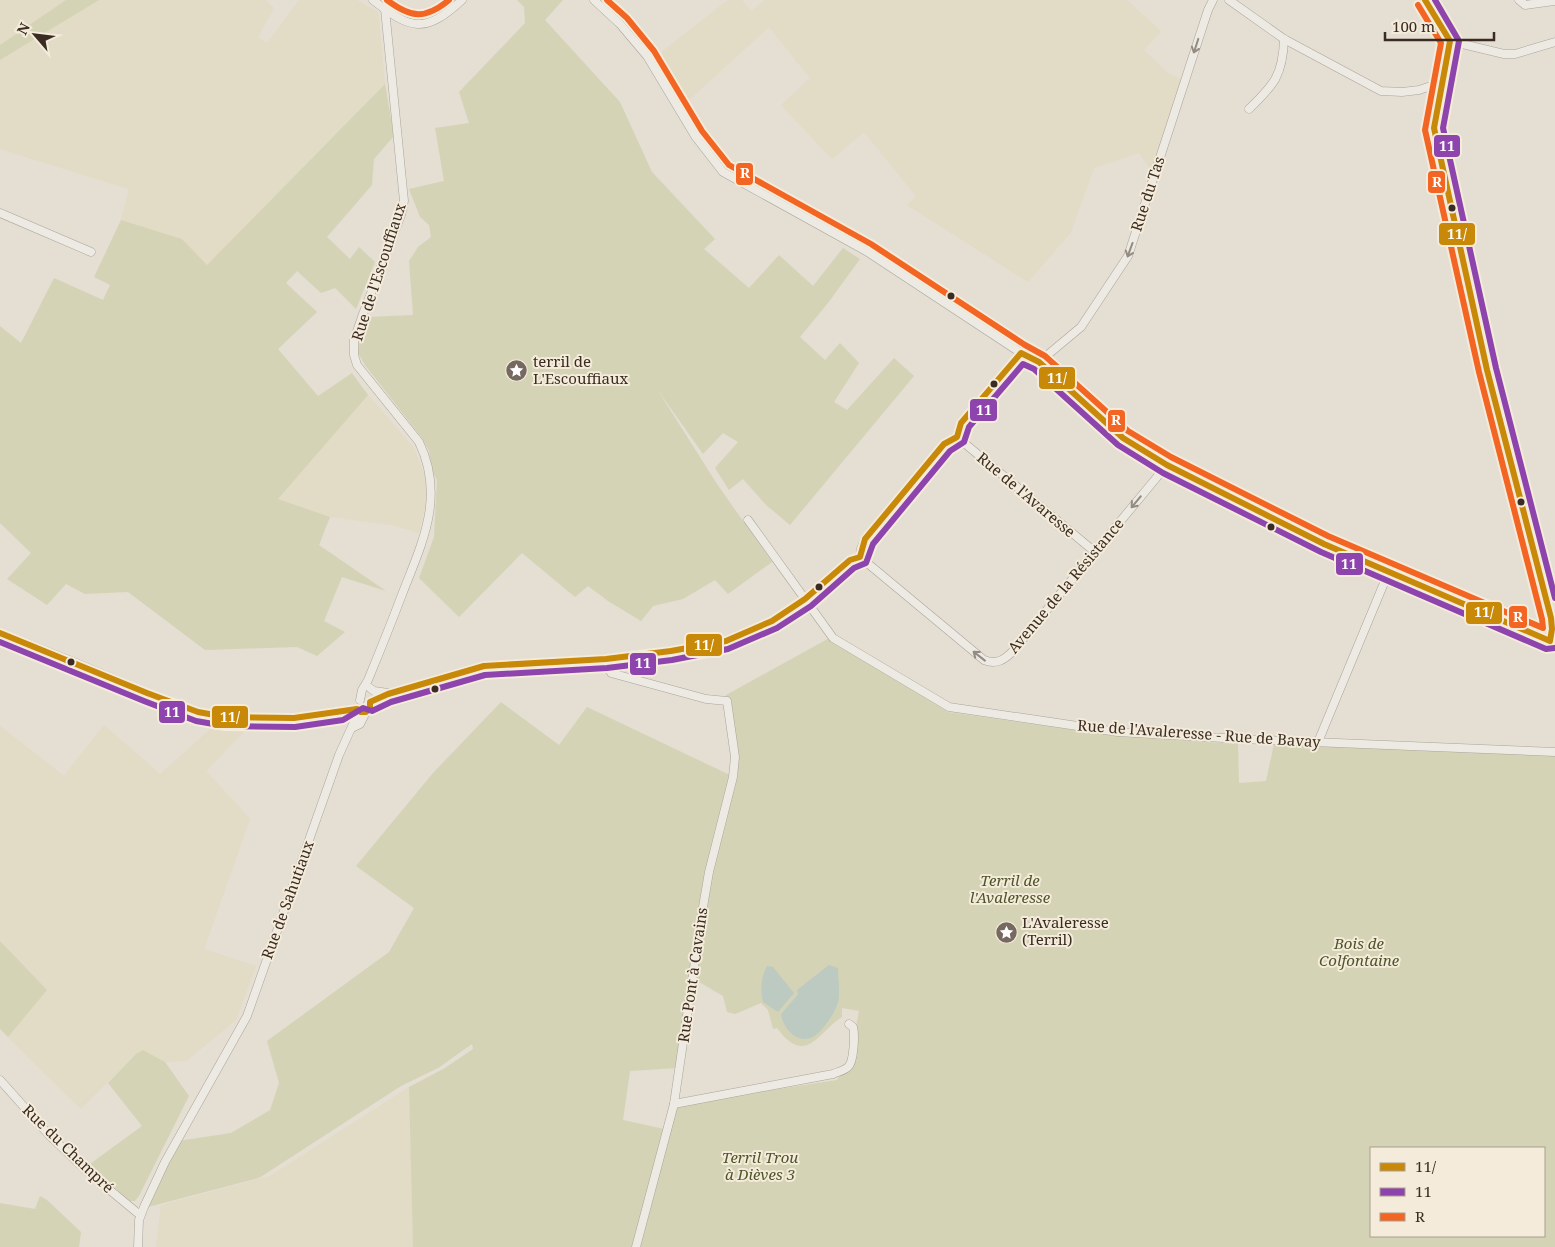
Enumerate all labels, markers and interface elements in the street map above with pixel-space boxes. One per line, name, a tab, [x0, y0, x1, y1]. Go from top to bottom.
north arrow	[10, 10, 60, 60]
scale bar	[1385, 10, 1494, 42]
text: 100 m	[1392, 16, 1435, 36]
text: N	[12, 19, 34, 38]
one-way arrow	[1191, 37, 1201, 53]
line badge: 11	[1433, 134, 1461, 158]
text: 11	[1439, 136, 1455, 155]
street label: Rue du Tas	[1126, 153, 1169, 234]
line badge: R	[735, 162, 754, 186]
text: R	[740, 163, 751, 182]
line badge: R	[1427, 170, 1446, 194]
text: R	[1432, 172, 1443, 191]
street label: Rue de l'Escouffiaux	[346, 200, 410, 343]
unlabelled marker	[1447, 203, 1457, 213]
line badge: 11/	[1438, 222, 1476, 246]
text: 11/	[1447, 224, 1468, 243]
one-way arrow	[1125, 242, 1134, 257]
unlabelled marker	[946, 291, 956, 301]
place label: terril de L'Escouffiaux	[533, 351, 628, 388]
place icon: terril de L'Escouffiaux	[505, 359, 529, 383]
line badge: 11/	[1038, 366, 1076, 390]
text: 11/	[1047, 368, 1068, 387]
unlabelled marker	[989, 379, 999, 389]
line badge: 11	[969, 398, 998, 422]
text: 11	[976, 400, 992, 419]
line badge: R	[1107, 409, 1126, 433]
text: R	[1111, 410, 1122, 429]
street label: Rue de l'Avaresse	[973, 447, 1080, 541]
one-way arrow	[1131, 496, 1142, 509]
unlabelled marker	[1516, 497, 1526, 507]
street label: Avenue de la Résistance	[1003, 514, 1128, 657]
unlabelled marker	[1266, 522, 1276, 532]
line badge: 11	[1335, 552, 1364, 576]
text: 11	[1341, 554, 1357, 573]
unlabelled marker	[814, 582, 824, 592]
line badge: 11/	[1465, 601, 1503, 625]
text: 11/	[1474, 602, 1495, 621]
line badge: R	[1508, 605, 1528, 629]
text: R	[1513, 607, 1524, 626]
line badge: 11/	[685, 633, 723, 657]
text: 11/	[694, 635, 715, 654]
one-way arrow	[972, 651, 986, 661]
line badge: 11	[629, 652, 657, 676]
text: 11	[635, 653, 651, 672]
unlabelled marker	[66, 657, 76, 667]
unlabelled marker	[430, 684, 440, 694]
line badge: 11	[158, 700, 186, 724]
text: 11	[164, 702, 180, 721]
line badge: 11/	[211, 705, 249, 729]
text: 11/	[220, 707, 241, 726]
street label: Rue de l'Avaleresse - Rue de Bavay	[1077, 715, 1322, 752]
street label: Rue de Sahutiaux	[256, 837, 318, 962]
park label: Terril de l'Avaleresse	[970, 870, 1051, 907]
street label: Rue Pont à Cavains	[673, 906, 711, 1044]
place label: L'Avaleresse (Terril)	[1022, 912, 1109, 949]
place icon: L'Avaleresse (Terril)	[994, 920, 1018, 944]
park label: Bois de Colfontaine	[1319, 933, 1400, 970]
street label: Rue du Champré	[19, 1100, 119, 1197]
park label: Terril Trou à Dièves 3	[722, 1147, 798, 1184]
legend	[1370, 1147, 1545, 1237]
text: 11/	[1415, 1156, 1437, 1176]
text: 11	[1415, 1181, 1432, 1201]
text: R	[1415, 1206, 1425, 1226]

